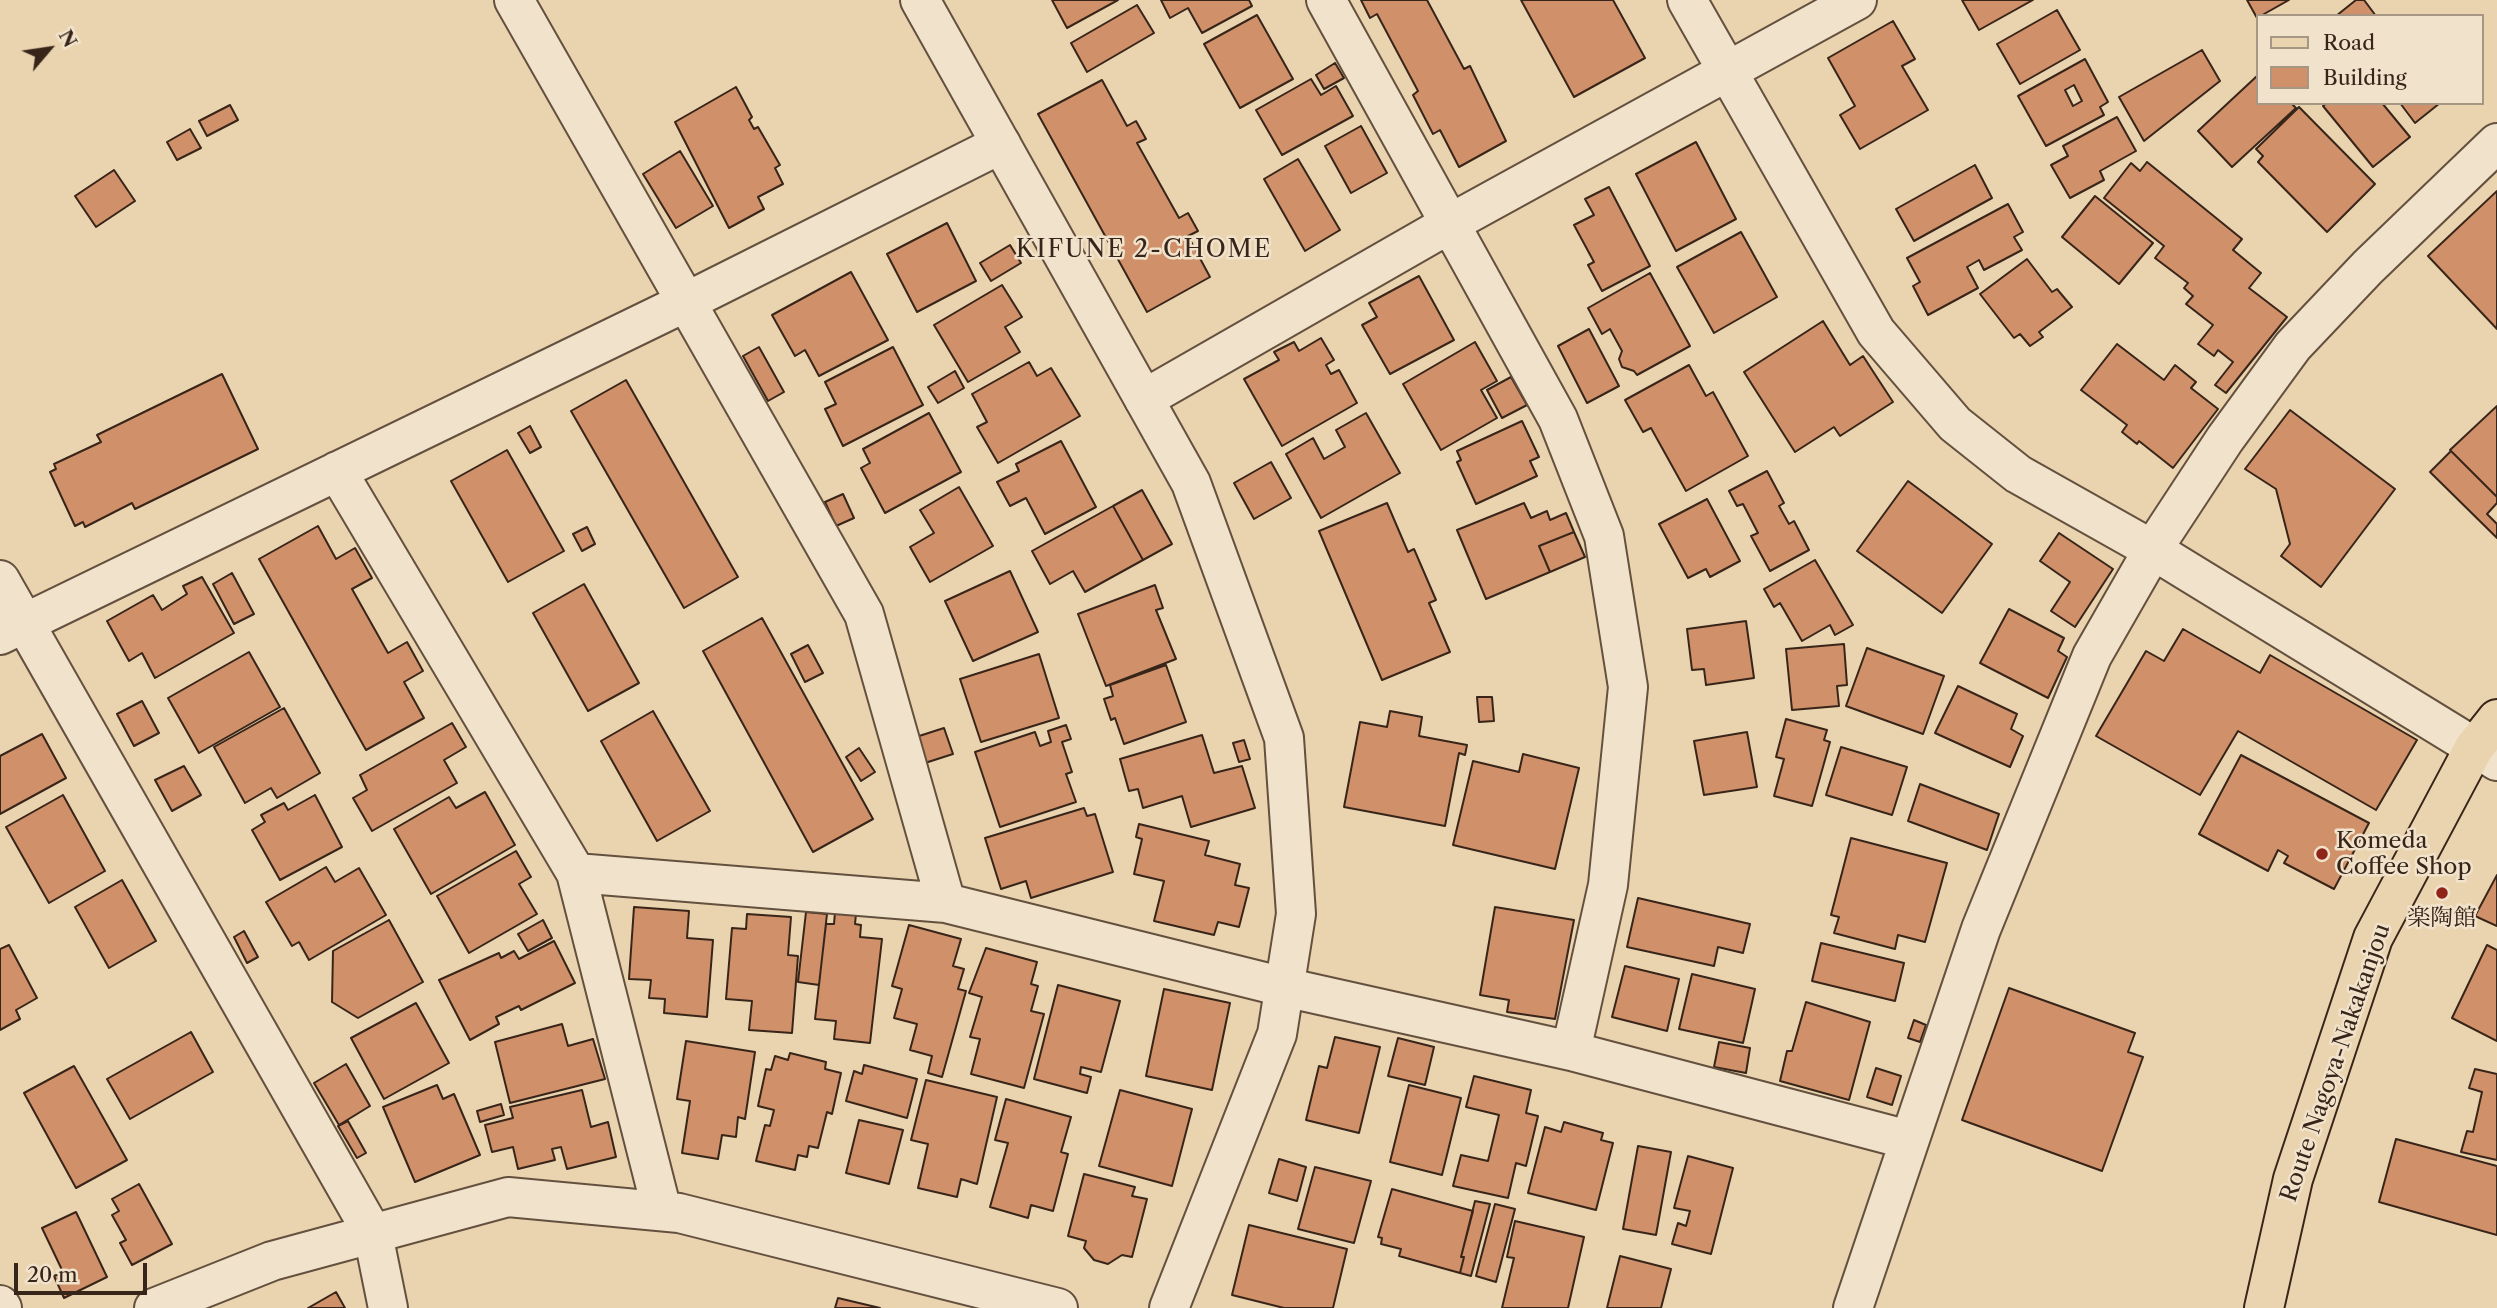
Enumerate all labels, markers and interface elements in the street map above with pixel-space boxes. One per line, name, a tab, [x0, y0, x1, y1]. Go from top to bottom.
north arrow	[14, 14, 84, 84]
legend	[2256, 14, 2483, 105]
text: N	[54, 26, 82, 51]
text: Road	[2323, 30, 2375, 55]
text: Building	[2323, 65, 2407, 90]
district label: KIFUNE 2-CHOME	[1017, 236, 1271, 264]
place label: Komeda Coffee Shop	[2336, 827, 2472, 881]
marker: Komeda Coffee Shop	[2314, 846, 2330, 862]
marker: 楽陶館	[2434, 885, 2450, 901]
place label: 楽陶館	[2408, 904, 2476, 932]
street label: Route Nagoya-Nakakanjou	[2275, 920, 2397, 1206]
scale bar	[18, 1248, 150, 1292]
text: 20 m	[27, 1262, 78, 1287]

